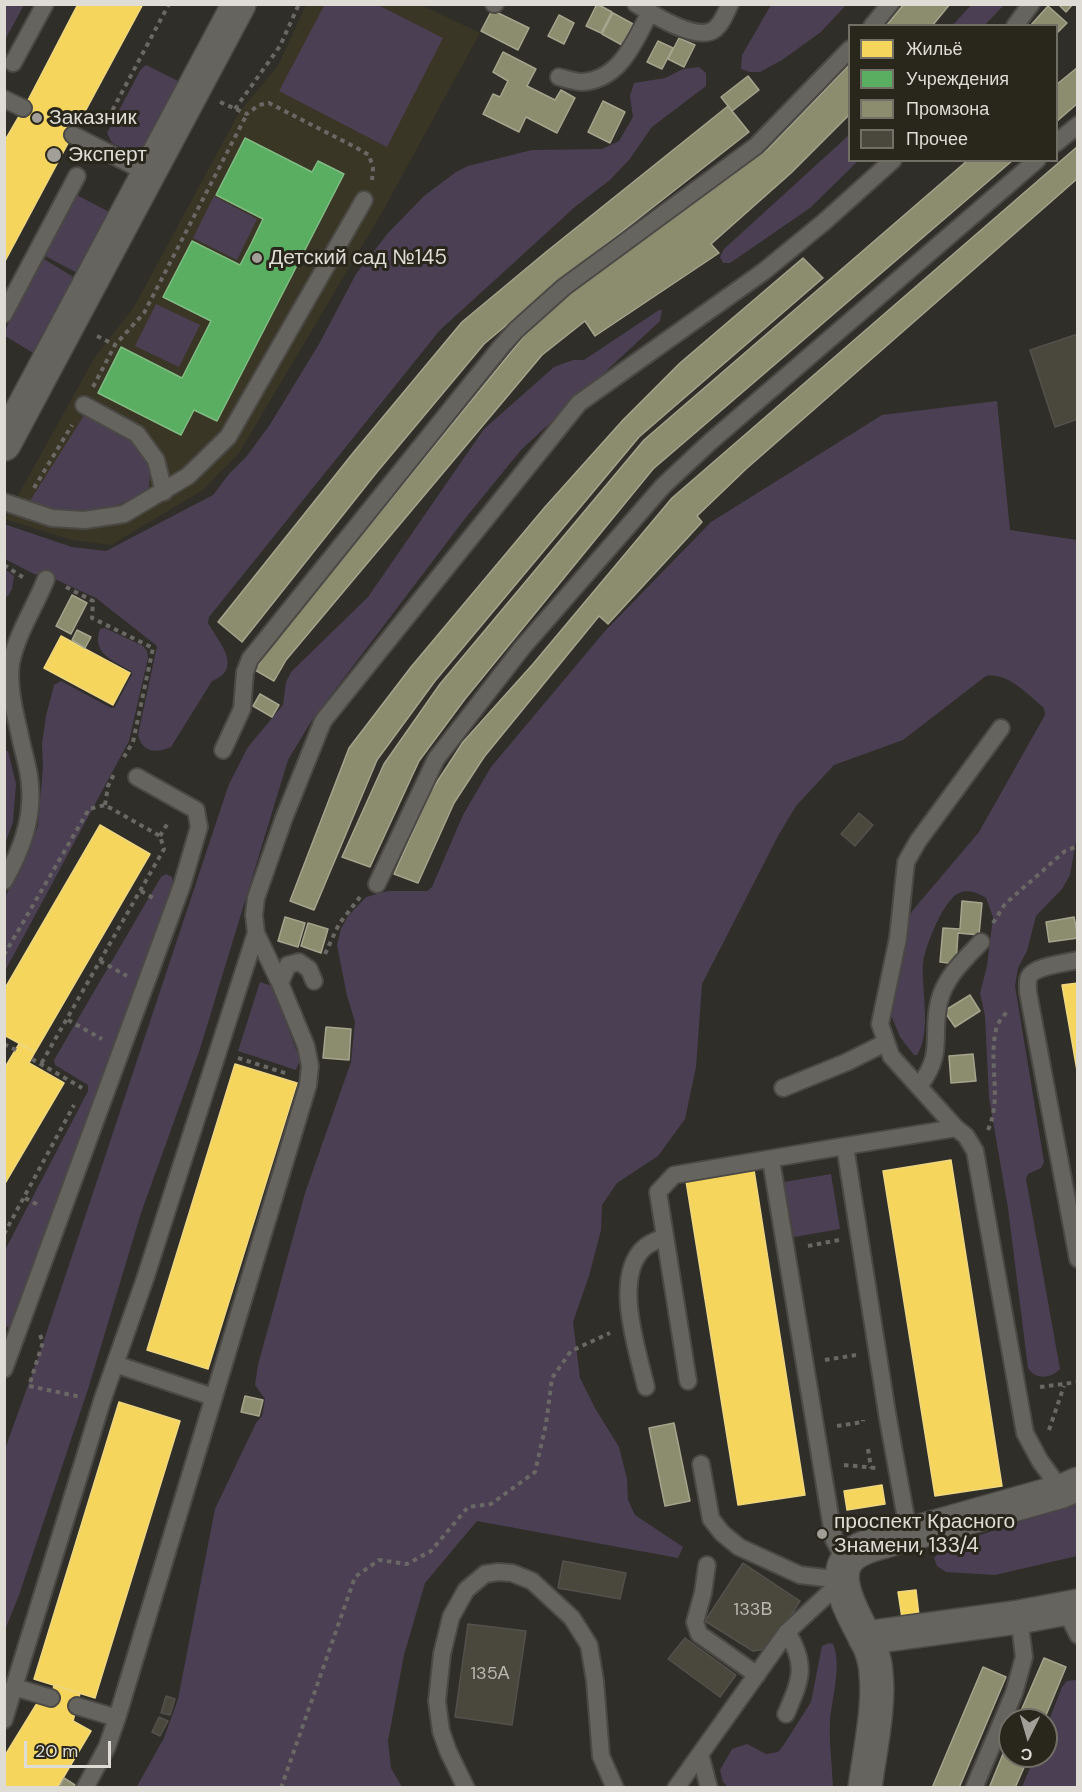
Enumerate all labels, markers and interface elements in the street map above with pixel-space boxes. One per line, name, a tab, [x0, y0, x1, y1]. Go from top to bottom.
legend	[848, 24, 1058, 162]
text: Жильё	[906, 37, 963, 61]
text: Учреждения	[906, 67, 1009, 91]
text: Промзона	[906, 97, 989, 121]
place label: Заказник	[49, 105, 137, 131]
marker: Заказник	[30, 111, 44, 125]
text: Прочее	[906, 127, 968, 151]
place label: Эксперт	[68, 142, 147, 168]
marker: Эксперт	[45, 146, 63, 164]
place label: Детский сад №145	[269, 245, 447, 271]
marker: Детский сад №145	[250, 251, 264, 265]
place label: проспект Красного Знамени, 133/4	[834, 1509, 1015, 1559]
marker: проспект Красного Знамени, 133/4	[815, 1527, 829, 1541]
house number: 133В	[734, 1599, 772, 1621]
house number: 135А	[470, 1663, 510, 1685]
north arrow	[998, 1708, 1058, 1768]
scale bar	[27, 1729, 114, 1767]
text: 20 m	[35, 1739, 78, 1763]
text: С	[1020, 1743, 1033, 1765]

